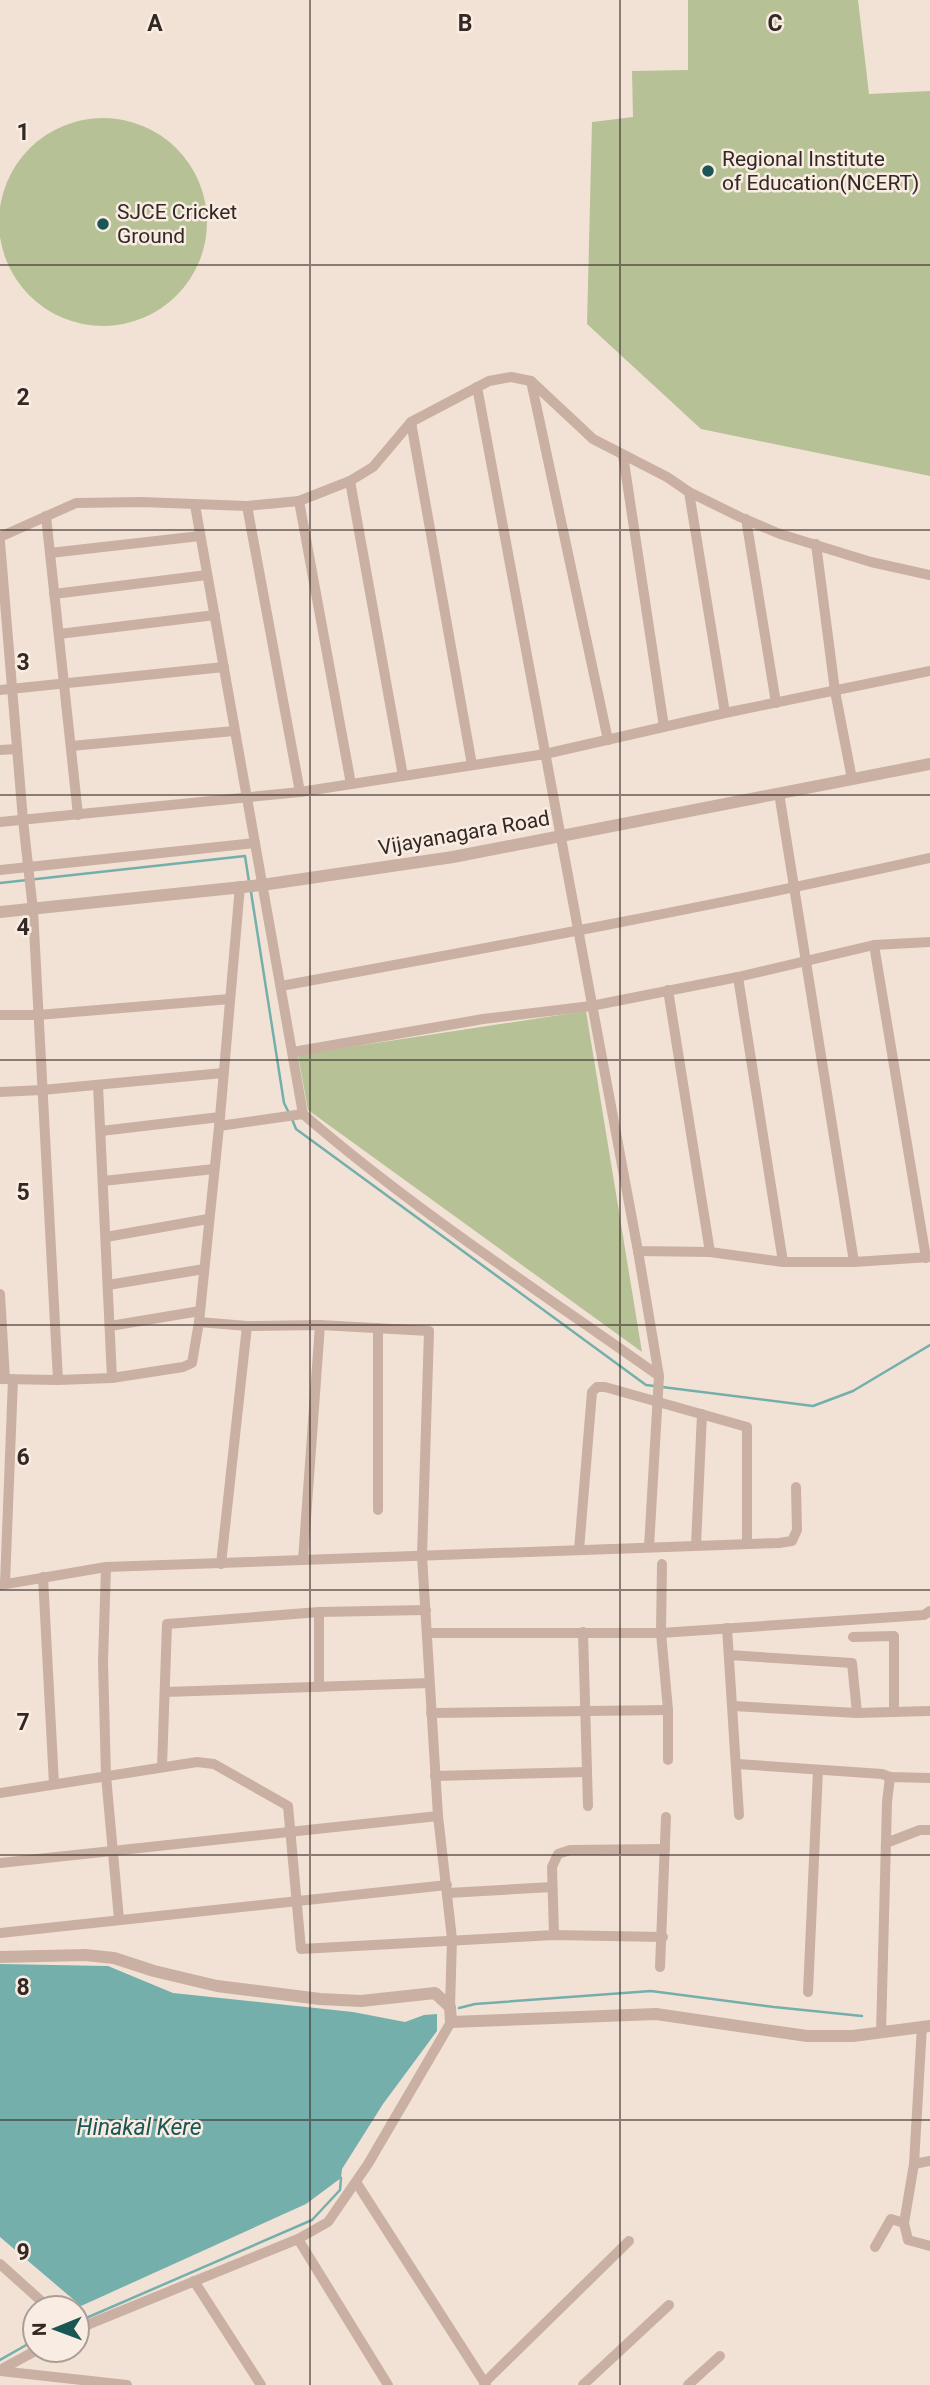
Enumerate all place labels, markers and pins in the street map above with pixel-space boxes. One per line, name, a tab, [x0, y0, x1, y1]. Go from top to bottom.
place label: Regional Institute of Education(NCERT)	[722, 147, 919, 195]
marker: Regional Institute of Education(NCERT)	[700, 163, 716, 179]
place label: SJCE Cricket Ground	[117, 200, 237, 248]
marker: SJCE Cricket Ground	[95, 216, 111, 232]

